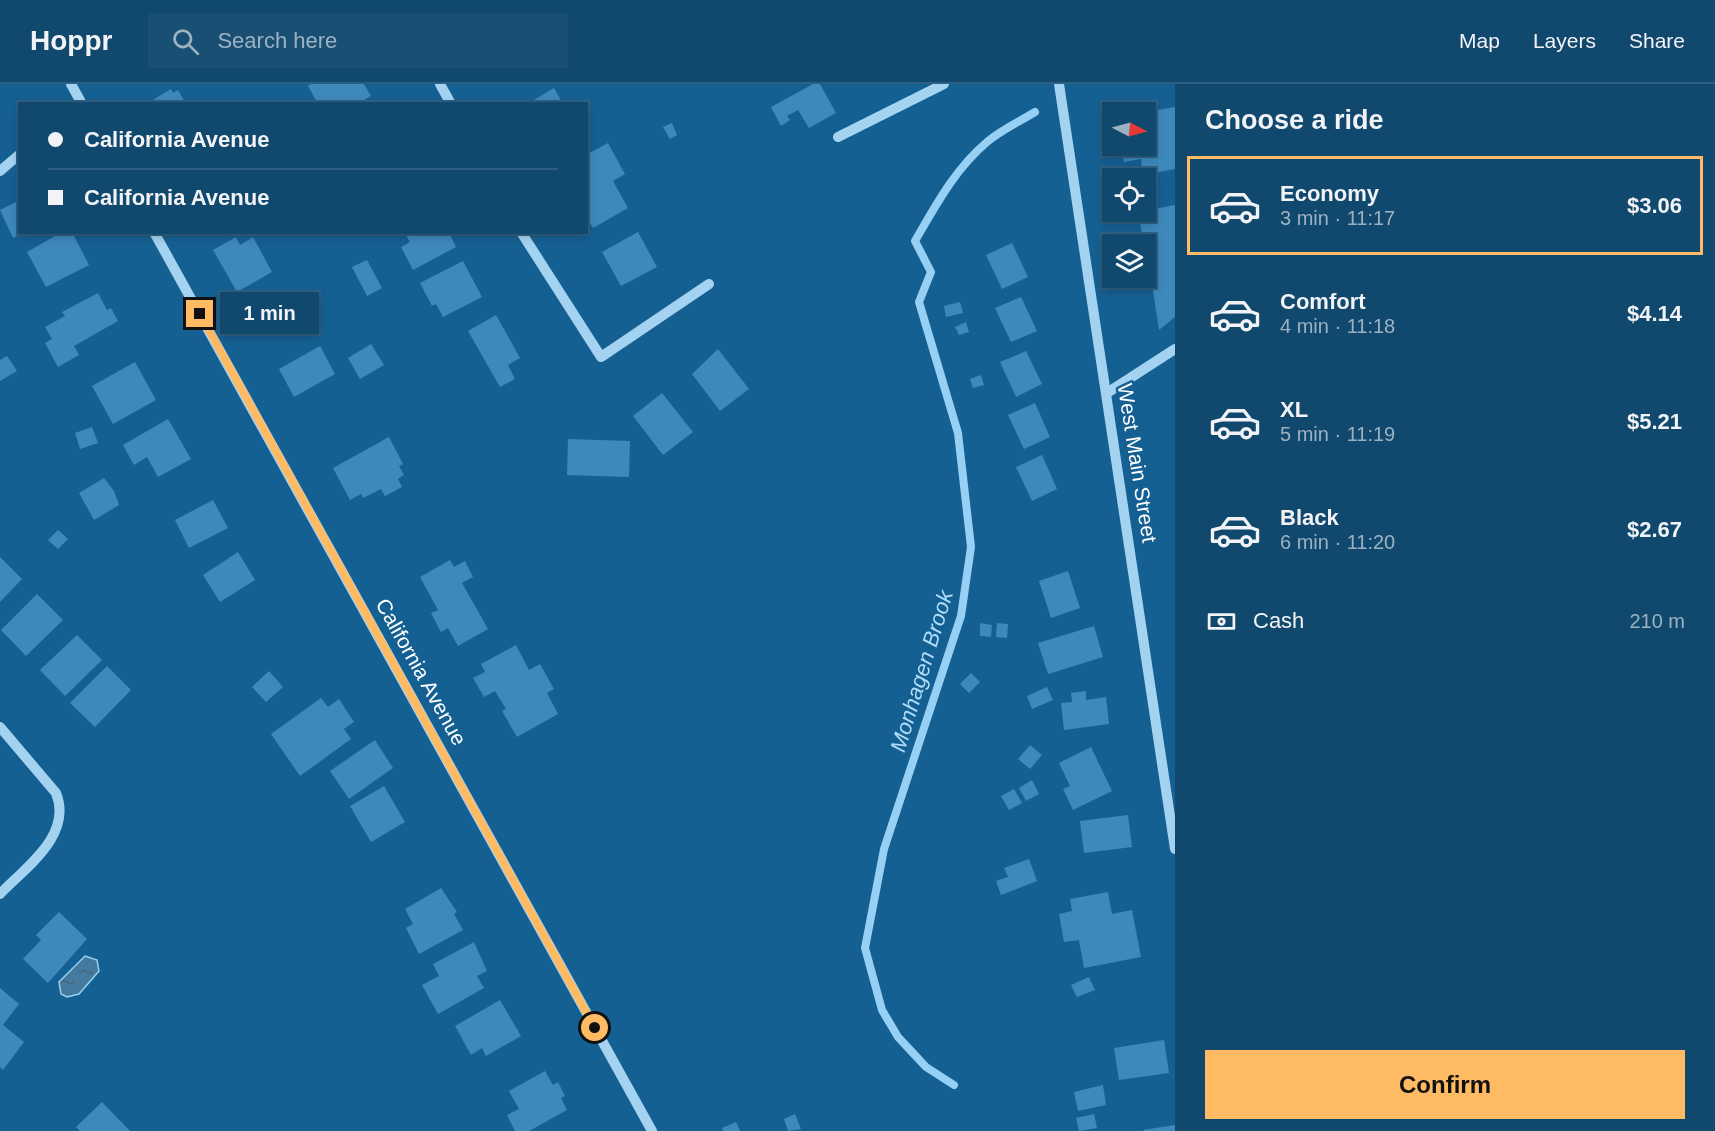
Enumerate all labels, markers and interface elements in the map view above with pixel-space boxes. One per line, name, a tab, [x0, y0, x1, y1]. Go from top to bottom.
search box	[148, 14, 568, 68]
text: Hoppr	[30, 25, 112, 56]
icon: search	[169, 25, 202, 58]
text: Search here	[217, 28, 337, 53]
text: Map	[1459, 29, 1500, 52]
text: Layers	[1533, 29, 1596, 52]
text: Share	[1629, 29, 1685, 52]
north arrow	[1102, 102, 1156, 156]
map controls	[1102, 102, 1156, 288]
text: Choose a ride	[1205, 105, 1384, 135]
text: California Avenue	[84, 127, 269, 152]
button: locate	[1102, 168, 1156, 222]
icon: car	[1208, 179, 1262, 233]
text: Economy	[1280, 181, 1379, 206]
text: California Avenue	[84, 185, 269, 210]
text: $3.06	[1627, 193, 1682, 218]
text: 3 min · 11:17	[1280, 207, 1395, 229]
button: layers	[1102, 234, 1156, 288]
icon: car	[1208, 287, 1262, 341]
text: Comfort	[1280, 289, 1366, 314]
callout: 1 min	[221, 293, 320, 335]
route end	[186, 300, 213, 327]
text: $4.14	[1627, 301, 1682, 326]
text: 1 min	[243, 302, 296, 324]
text: 4 min · 11:18	[1280, 315, 1395, 337]
street label: West Main Street	[1114, 382, 1161, 544]
icon: car	[1208, 395, 1262, 449]
text: XL	[1280, 397, 1308, 422]
text: $5.21	[1627, 409, 1682, 434]
text: 5 min · 11:19	[1280, 423, 1395, 445]
icon: car	[1208, 503, 1262, 557]
text: Black	[1280, 505, 1339, 530]
text: $2.67	[1627, 517, 1682, 542]
text: 6 min · 11:20	[1280, 531, 1395, 553]
water label: Monhagen Brook	[885, 586, 958, 755]
street label: California Avenue	[372, 594, 471, 749]
icon: cash	[1205, 605, 1238, 638]
text: Cash	[1253, 608, 1304, 633]
text: 210 m	[1629, 610, 1685, 632]
route start	[581, 1014, 608, 1041]
button: Confirm	[1205, 1050, 1685, 1119]

